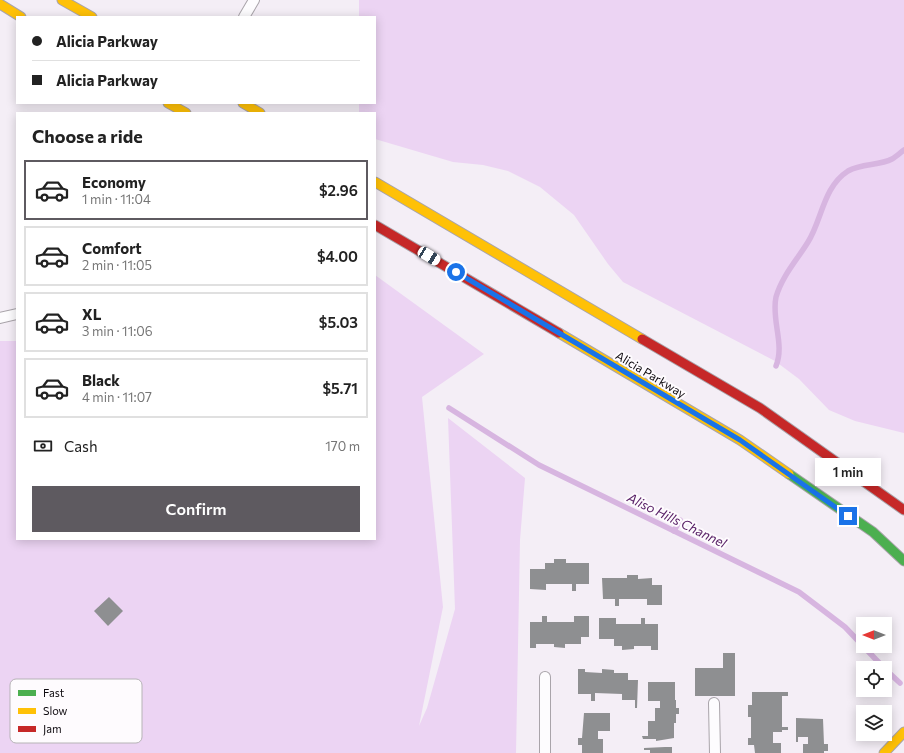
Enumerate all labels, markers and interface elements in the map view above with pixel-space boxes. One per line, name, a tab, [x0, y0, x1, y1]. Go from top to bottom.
text: Alicia Parkway	[56, 32, 158, 50]
text: Alicia Parkway	[56, 71, 158, 89]
text: Choose a ride	[32, 125, 143, 147]
icon: car	[34, 172, 70, 208]
text: Economy	[82, 173, 146, 191]
text: $2.96	[319, 181, 358, 199]
text: 1 min · 11:04	[82, 191, 151, 207]
icon: car	[34, 238, 70, 274]
text: Comfort	[82, 239, 142, 257]
car	[416, 245, 442, 267]
text: $4.00	[317, 247, 358, 265]
text: 2 min · 11:05	[82, 257, 152, 273]
route start	[447, 263, 465, 281]
icon: car	[34, 304, 70, 340]
text: XL	[82, 305, 101, 323]
text: $5.03	[319, 313, 358, 331]
text: 3 min · 11:06	[82, 323, 153, 339]
street label: Alicia Parkway	[614, 348, 688, 400]
icon: car	[34, 370, 70, 406]
text: Black	[82, 371, 120, 389]
text: $5.71	[322, 379, 358, 397]
text: 4 min · 11:07	[82, 389, 152, 405]
icon: cash	[32, 435, 54, 457]
text: Cash	[64, 437, 98, 455]
text: 170 m	[325, 438, 360, 454]
callout: 1 min	[815, 458, 881, 486]
text: 1 min	[833, 464, 863, 480]
button: Confirm	[32, 486, 360, 532]
water label: Aliso Hills Channel	[624, 489, 730, 551]
route end	[839, 507, 857, 525]
north arrow	[856, 617, 892, 653]
map controls	[856, 617, 892, 741]
button: locate	[856, 661, 892, 697]
legend	[10, 679, 142, 743]
text: Fast	[43, 686, 65, 699]
text: Slow	[43, 704, 68, 717]
button: layers	[856, 705, 892, 741]
text: Jam	[43, 722, 62, 736]

